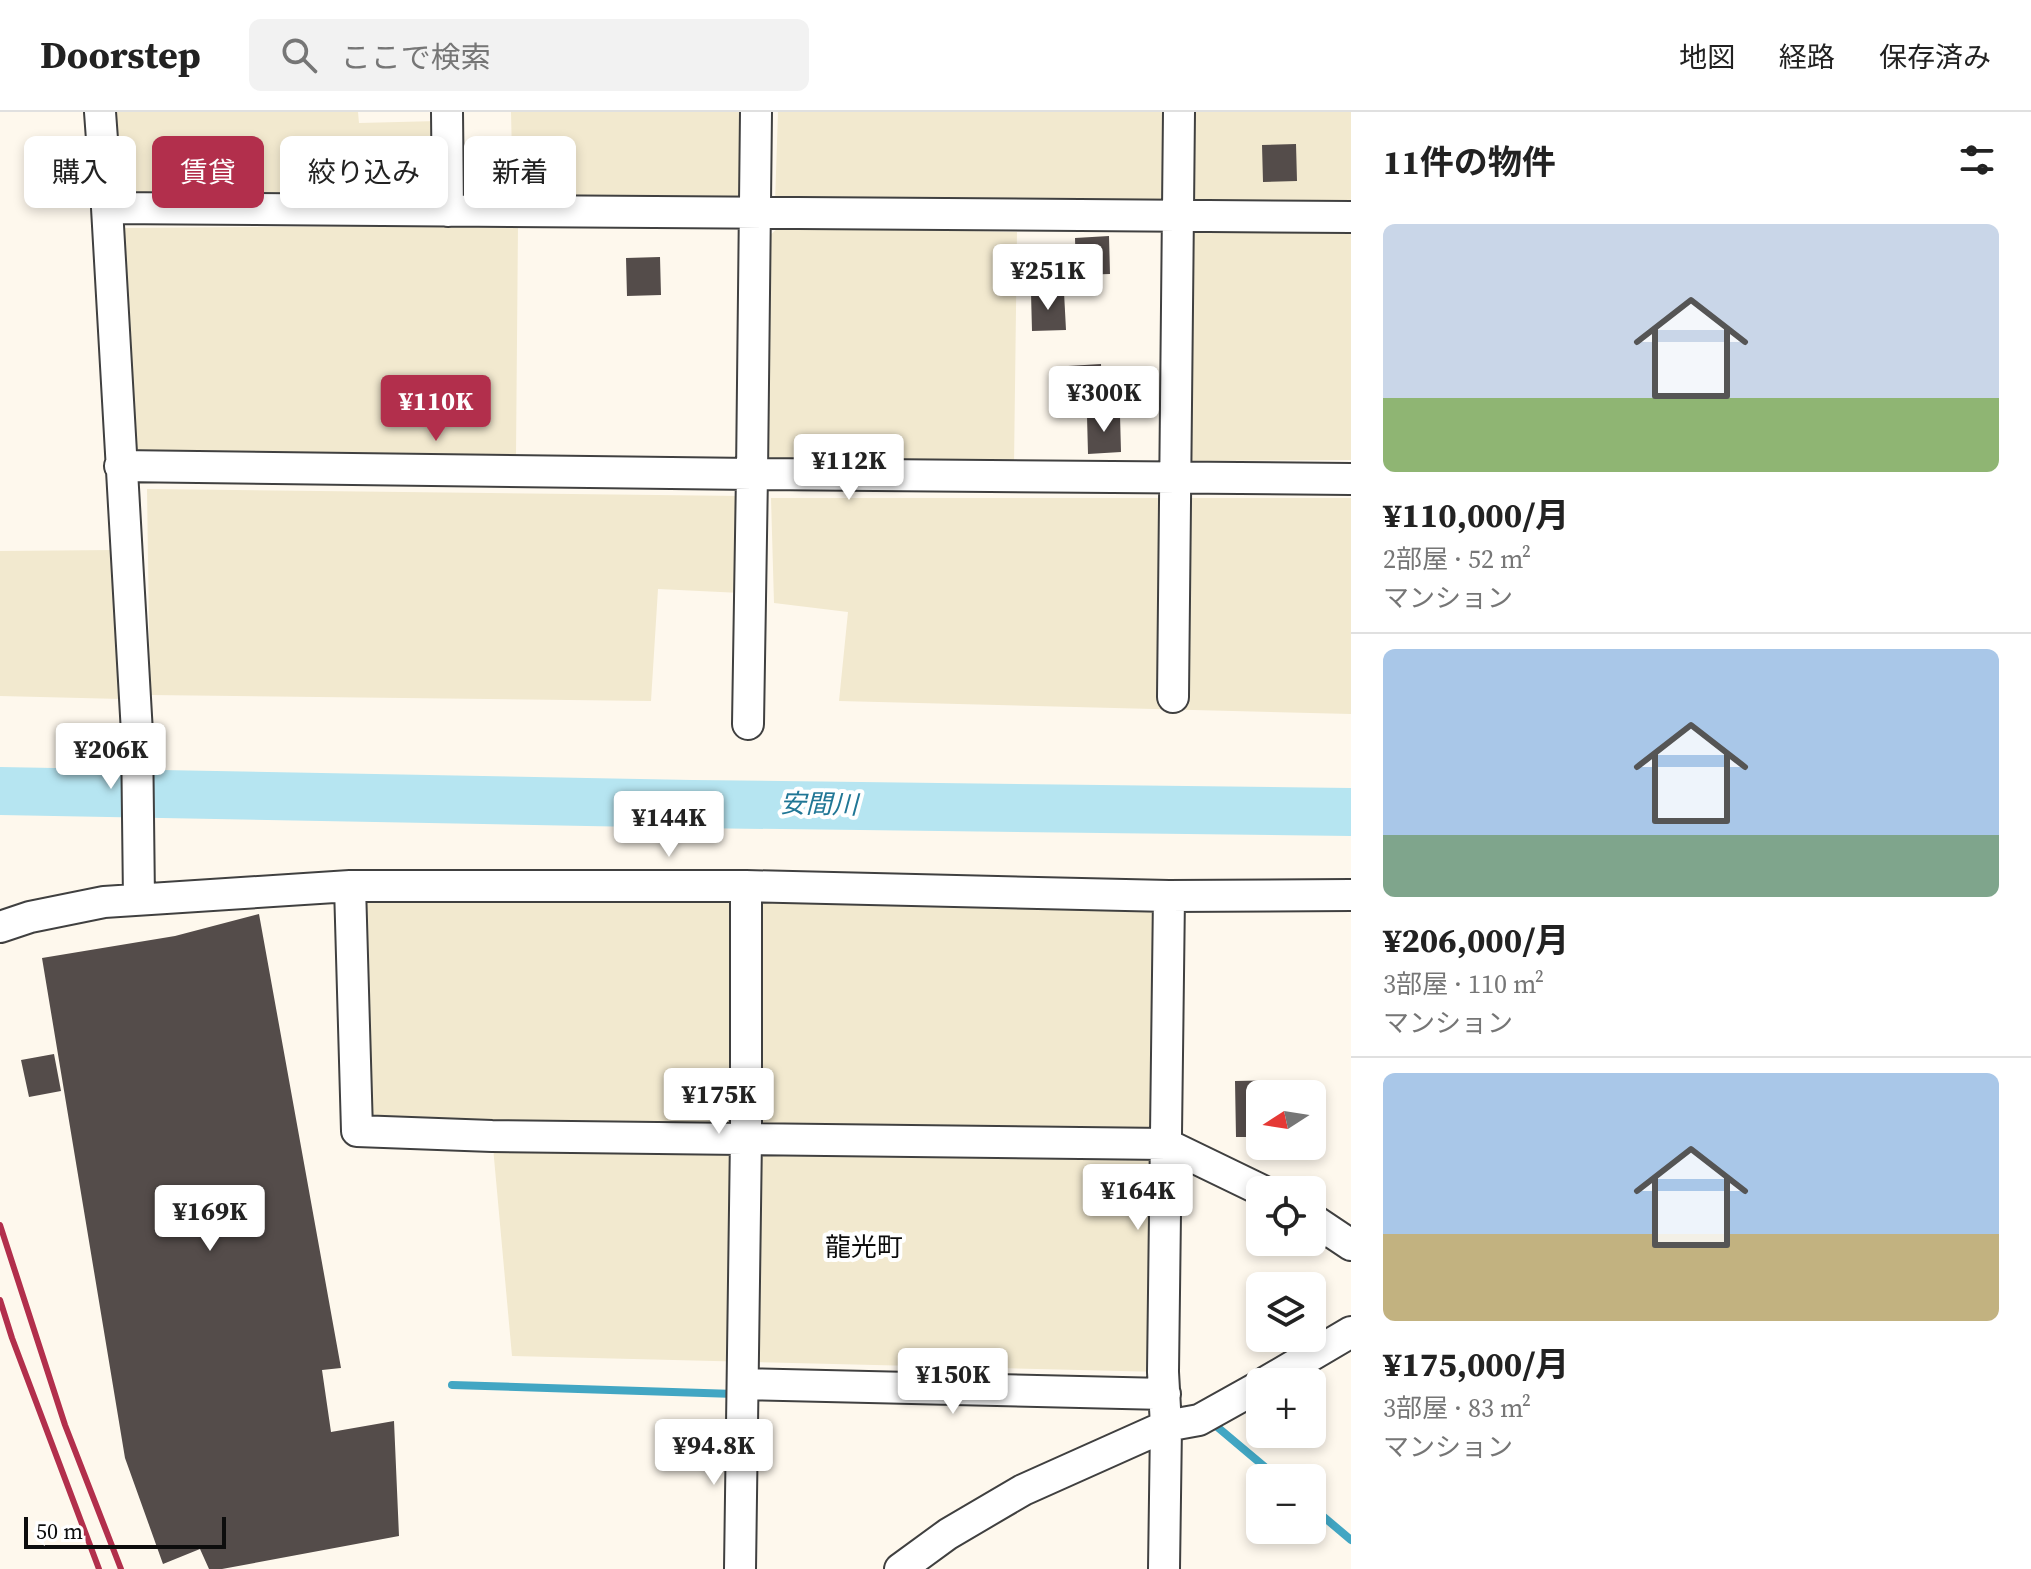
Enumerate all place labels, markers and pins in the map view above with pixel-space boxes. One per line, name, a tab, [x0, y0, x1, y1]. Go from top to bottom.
pin: ¥251K	[992, 244, 1104, 312]
pin: ¥300K	[1048, 366, 1160, 434]
pin: ¥110K	[380, 375, 492, 443]
pin: ¥112K	[793, 434, 905, 502]
pin: ¥206K	[55, 723, 167, 791]
pin: ¥144K	[613, 791, 725, 859]
pin: ¥175K	[663, 1068, 775, 1136]
pin: ¥164K	[1082, 1164, 1194, 1232]
pin: ¥169K	[154, 1185, 266, 1253]
pin: ¥150K	[897, 1348, 1009, 1416]
pin: ¥94.8K	[649, 1419, 779, 1487]

